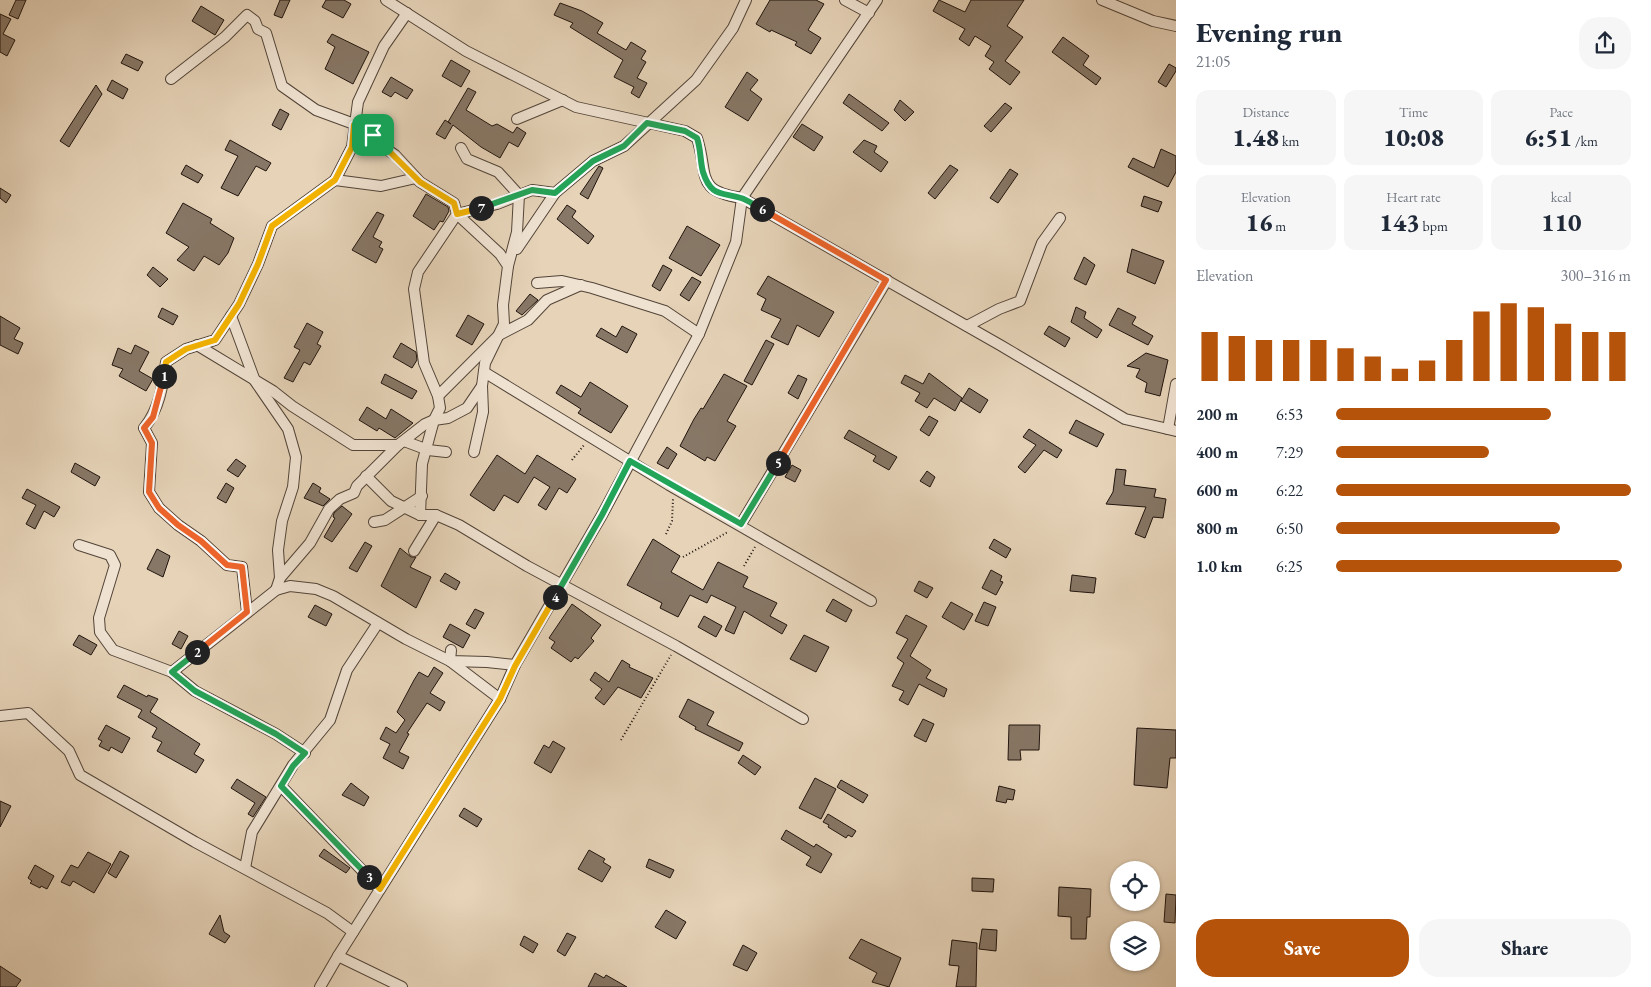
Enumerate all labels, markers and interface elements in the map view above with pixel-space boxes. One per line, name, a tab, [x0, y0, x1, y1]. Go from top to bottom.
text: Evening run	[1196, 14, 1342, 50]
button: share	[1579, 17, 1631, 69]
text: 21:05	[1196, 51, 1231, 72]
text: Distance	[1242, 103, 1289, 121]
text: Time	[1399, 103, 1428, 121]
text: Pace	[1549, 103, 1573, 121]
pin	[352, 114, 394, 156]
icon: arrive	[359, 121, 387, 149]
text: 1.48	[1232, 121, 1279, 153]
text: 10:08	[1383, 121, 1444, 153]
text: 6:51	[1524, 121, 1572, 153]
text: km	[1279, 132, 1299, 150]
text: /km	[1572, 132, 1598, 150]
text: Elevation	[1241, 188, 1291, 206]
text: Heart rate	[1386, 188, 1441, 206]
text: kcal	[1551, 188, 1572, 206]
pin: 7	[468, 196, 494, 220]
pin: 6	[750, 196, 774, 222]
text: 7	[478, 199, 485, 217]
text: 6	[759, 200, 766, 218]
text: 16	[1245, 206, 1272, 238]
text: 143	[1379, 206, 1420, 238]
text: 110	[1541, 206, 1581, 238]
text: m	[1272, 217, 1286, 235]
text: bpm	[1420, 217, 1448, 235]
text: Elevation	[1196, 265, 1254, 286]
text: 300–316 m	[1560, 265, 1631, 286]
pin: 1	[152, 364, 176, 388]
text: 1	[161, 367, 168, 385]
text: 200 m	[1196, 404, 1238, 425]
text: 6:53	[1276, 404, 1303, 425]
text: 400 m	[1196, 442, 1238, 463]
text: 7:29	[1276, 442, 1303, 463]
pin: 5	[766, 450, 790, 476]
text: 5	[775, 454, 782, 472]
text: 600 m	[1196, 480, 1238, 501]
text: 6:22	[1276, 480, 1303, 501]
text: 800 m	[1196, 518, 1238, 539]
text: 6:50	[1276, 518, 1303, 539]
text: 1.0 km	[1196, 556, 1242, 577]
text: 6:25	[1276, 556, 1303, 577]
pin: 4	[542, 584, 568, 610]
text: 4	[552, 588, 559, 606]
pin: 2	[184, 640, 210, 664]
text: 2	[194, 643, 201, 661]
map controls	[1110, 861, 1160, 971]
button: locate	[1110, 861, 1160, 911]
pin: 3	[356, 864, 382, 890]
text: 3	[366, 868, 373, 886]
button: Save	[1196, 919, 1409, 977]
button: Share	[1419, 919, 1631, 977]
button: layers	[1110, 921, 1160, 971]

